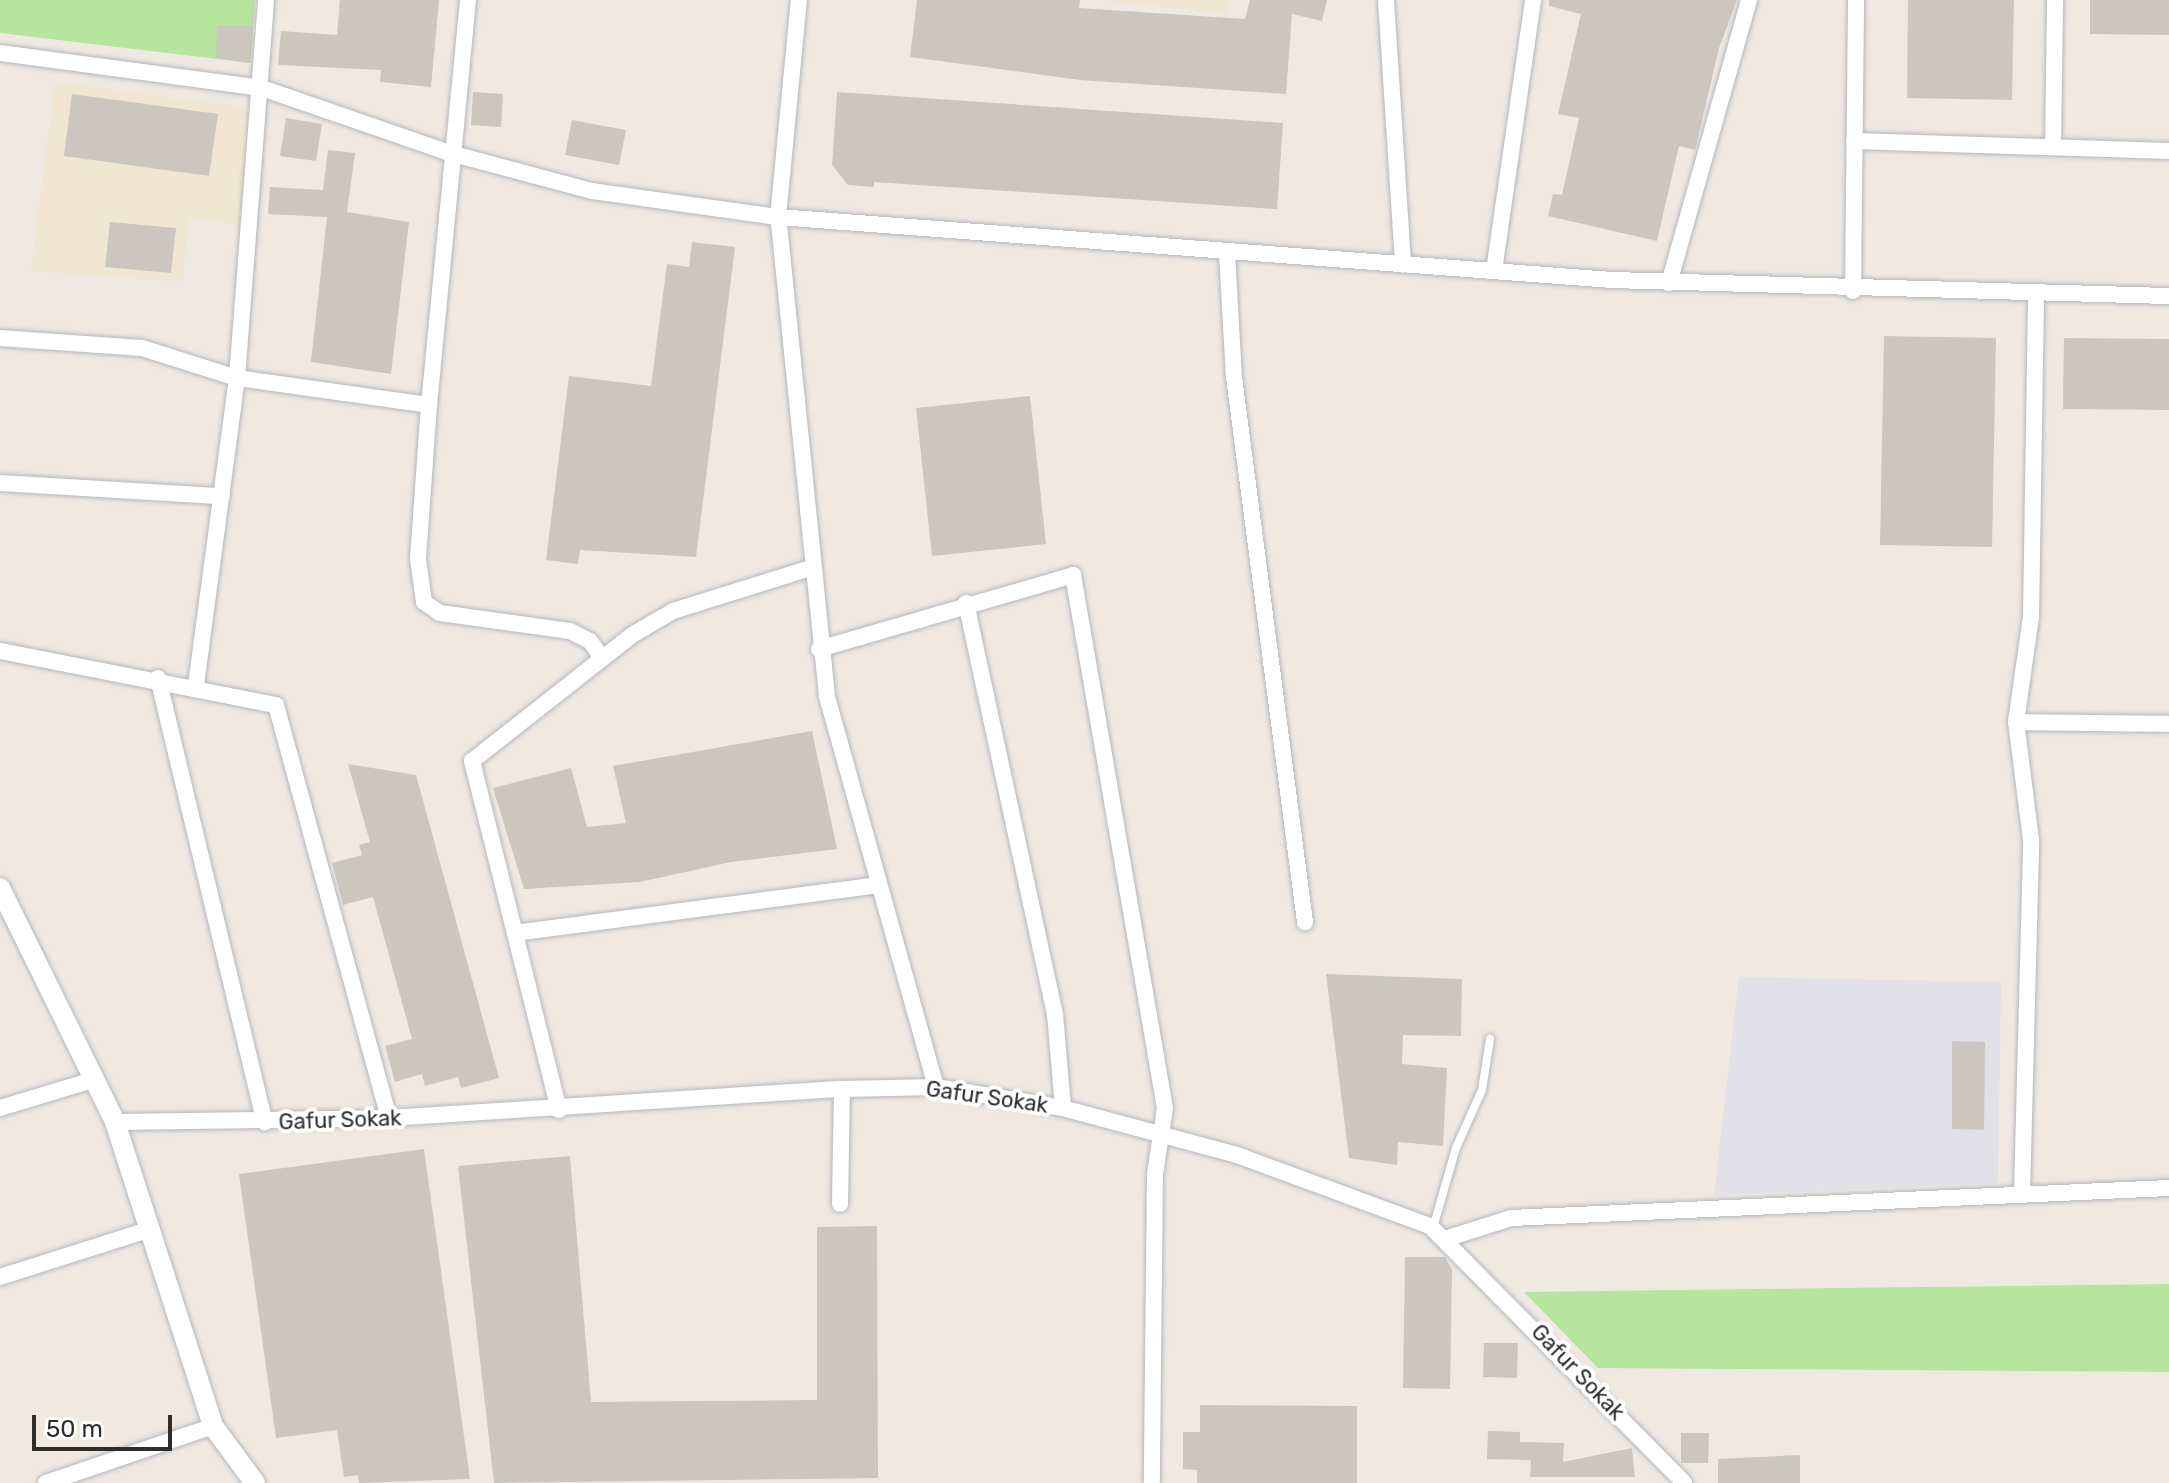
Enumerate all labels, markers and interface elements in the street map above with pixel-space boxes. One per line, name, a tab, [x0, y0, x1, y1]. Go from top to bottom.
street label: Gafur Sokak	[924, 1075, 1050, 1119]
street label: Gafur Sokak	[278, 1105, 402, 1135]
street label: Gafur Sokak	[1526, 1318, 1630, 1426]
scale bar	[36, 1399, 176, 1449]
text: 50 m	[46, 1415, 103, 1443]

